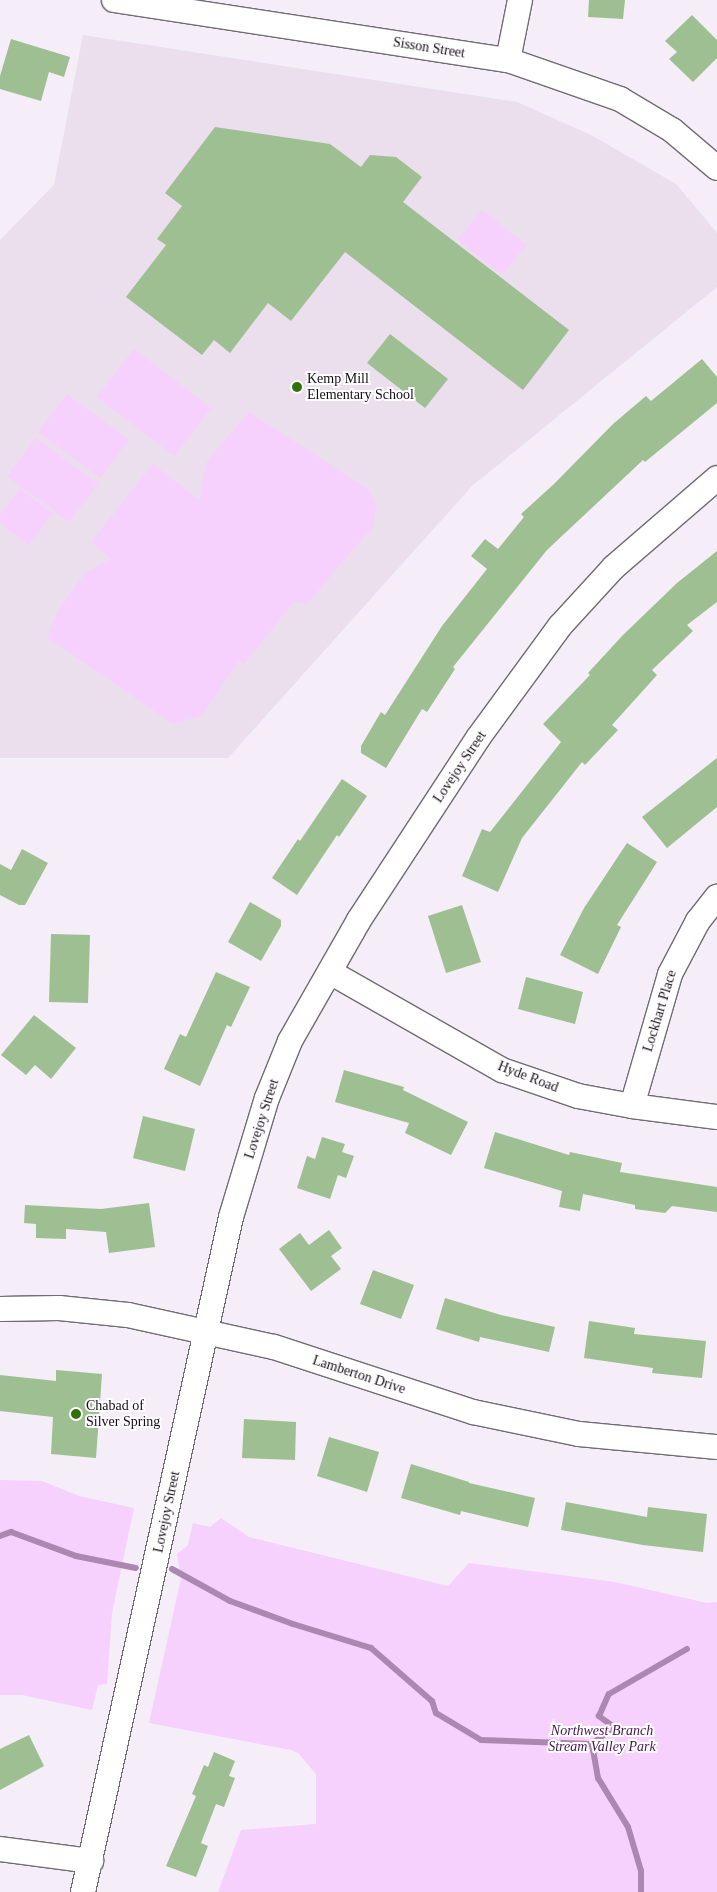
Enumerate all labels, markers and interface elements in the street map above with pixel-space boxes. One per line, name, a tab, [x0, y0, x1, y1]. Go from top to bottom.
street label: Sisson Street	[392, 34, 466, 62]
place label: Kemp Mill Elementary School	[307, 371, 414, 404]
marker: Kemp Mill Elementary School	[291, 381, 303, 393]
street label: Lovejoy Street	[430, 728, 490, 806]
street label: Lockhart Place	[640, 968, 680, 1054]
street label: Hyde Road	[495, 1058, 561, 1096]
street label: Lovejoy Street	[241, 1077, 283, 1161]
street label: Lamberton Drive	[310, 1352, 408, 1398]
place label: Chabad of Silver Spring	[86, 1398, 160, 1430]
marker: Chabad of Silver Spring	[70, 1408, 82, 1420]
street label: Lovejoy Street	[150, 1470, 184, 1554]
park label: Northwest Branch Stream Valley Park	[548, 1723, 656, 1755]

